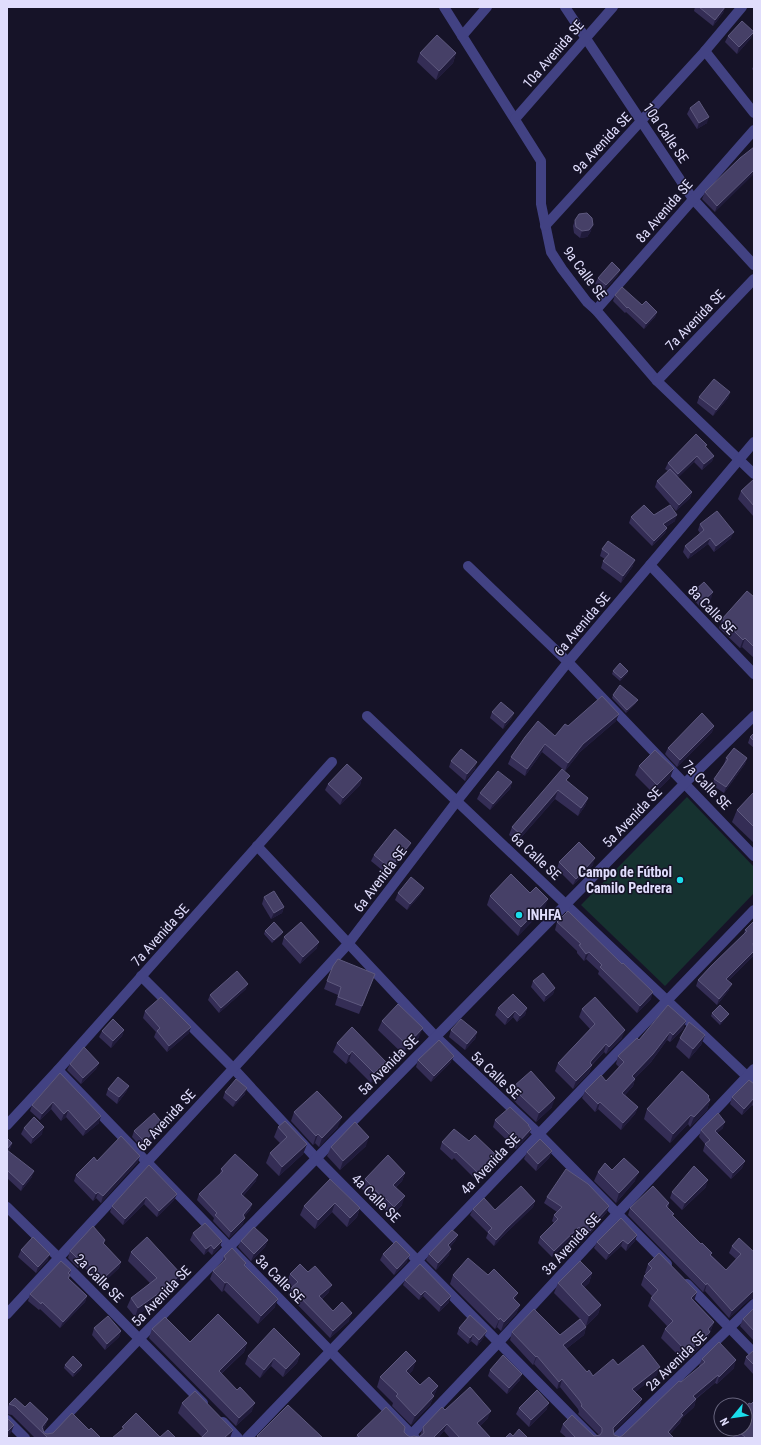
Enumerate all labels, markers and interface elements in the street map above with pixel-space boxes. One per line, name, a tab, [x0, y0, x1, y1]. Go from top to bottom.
street label: 10a Avenida SE	[519, 17, 587, 91]
street label: 10a Calle SE	[640, 100, 692, 166]
street label: 9a Avenida SE	[570, 109, 635, 177]
street label: 8a Avenida SE	[632, 176, 696, 246]
street label: 9a Calle SE	[560, 243, 610, 303]
street label: 7a Avenida SE	[662, 286, 728, 354]
street label: 8a Calle SE	[685, 582, 739, 638]
street label: 6a Avenida SE	[551, 589, 613, 659]
street label: 7a Calle SE	[680, 757, 734, 813]
street label: 5a Avenida SE	[599, 783, 665, 851]
street label: 6a Calle SE	[508, 829, 564, 883]
street label: 6a Avenida SE	[350, 843, 410, 915]
place label: Campo de Fútbol Camilo Pedrera	[578, 864, 672, 896]
marker: Campo de Fútbol Camilo Pedrera	[675, 875, 685, 885]
street label: 7a Avenida SE	[128, 901, 192, 969]
place label: INHFA	[527, 907, 562, 923]
marker: INHFA	[514, 910, 524, 920]
street label: 5a Avenida SE	[355, 1032, 421, 1098]
street label: 5a Calle SE	[468, 1048, 524, 1102]
street label: 6a Avenida SE	[134, 1086, 199, 1154]
street label: 4a Avenida SE	[457, 1130, 523, 1198]
street label: 4a Calle SE	[348, 1170, 404, 1226]
street label: 3a Avenida SE	[539, 1210, 604, 1278]
street label: 2a Calle SE	[71, 1250, 127, 1306]
street label: 3a Calle SE	[252, 1251, 308, 1307]
street label: 5a Avenida SE	[128, 1262, 194, 1330]
street label: 2a Avenida SE	[642, 1328, 710, 1394]
north arrow	[713, 1397, 753, 1437]
text: N	[717, 1415, 732, 1428]

